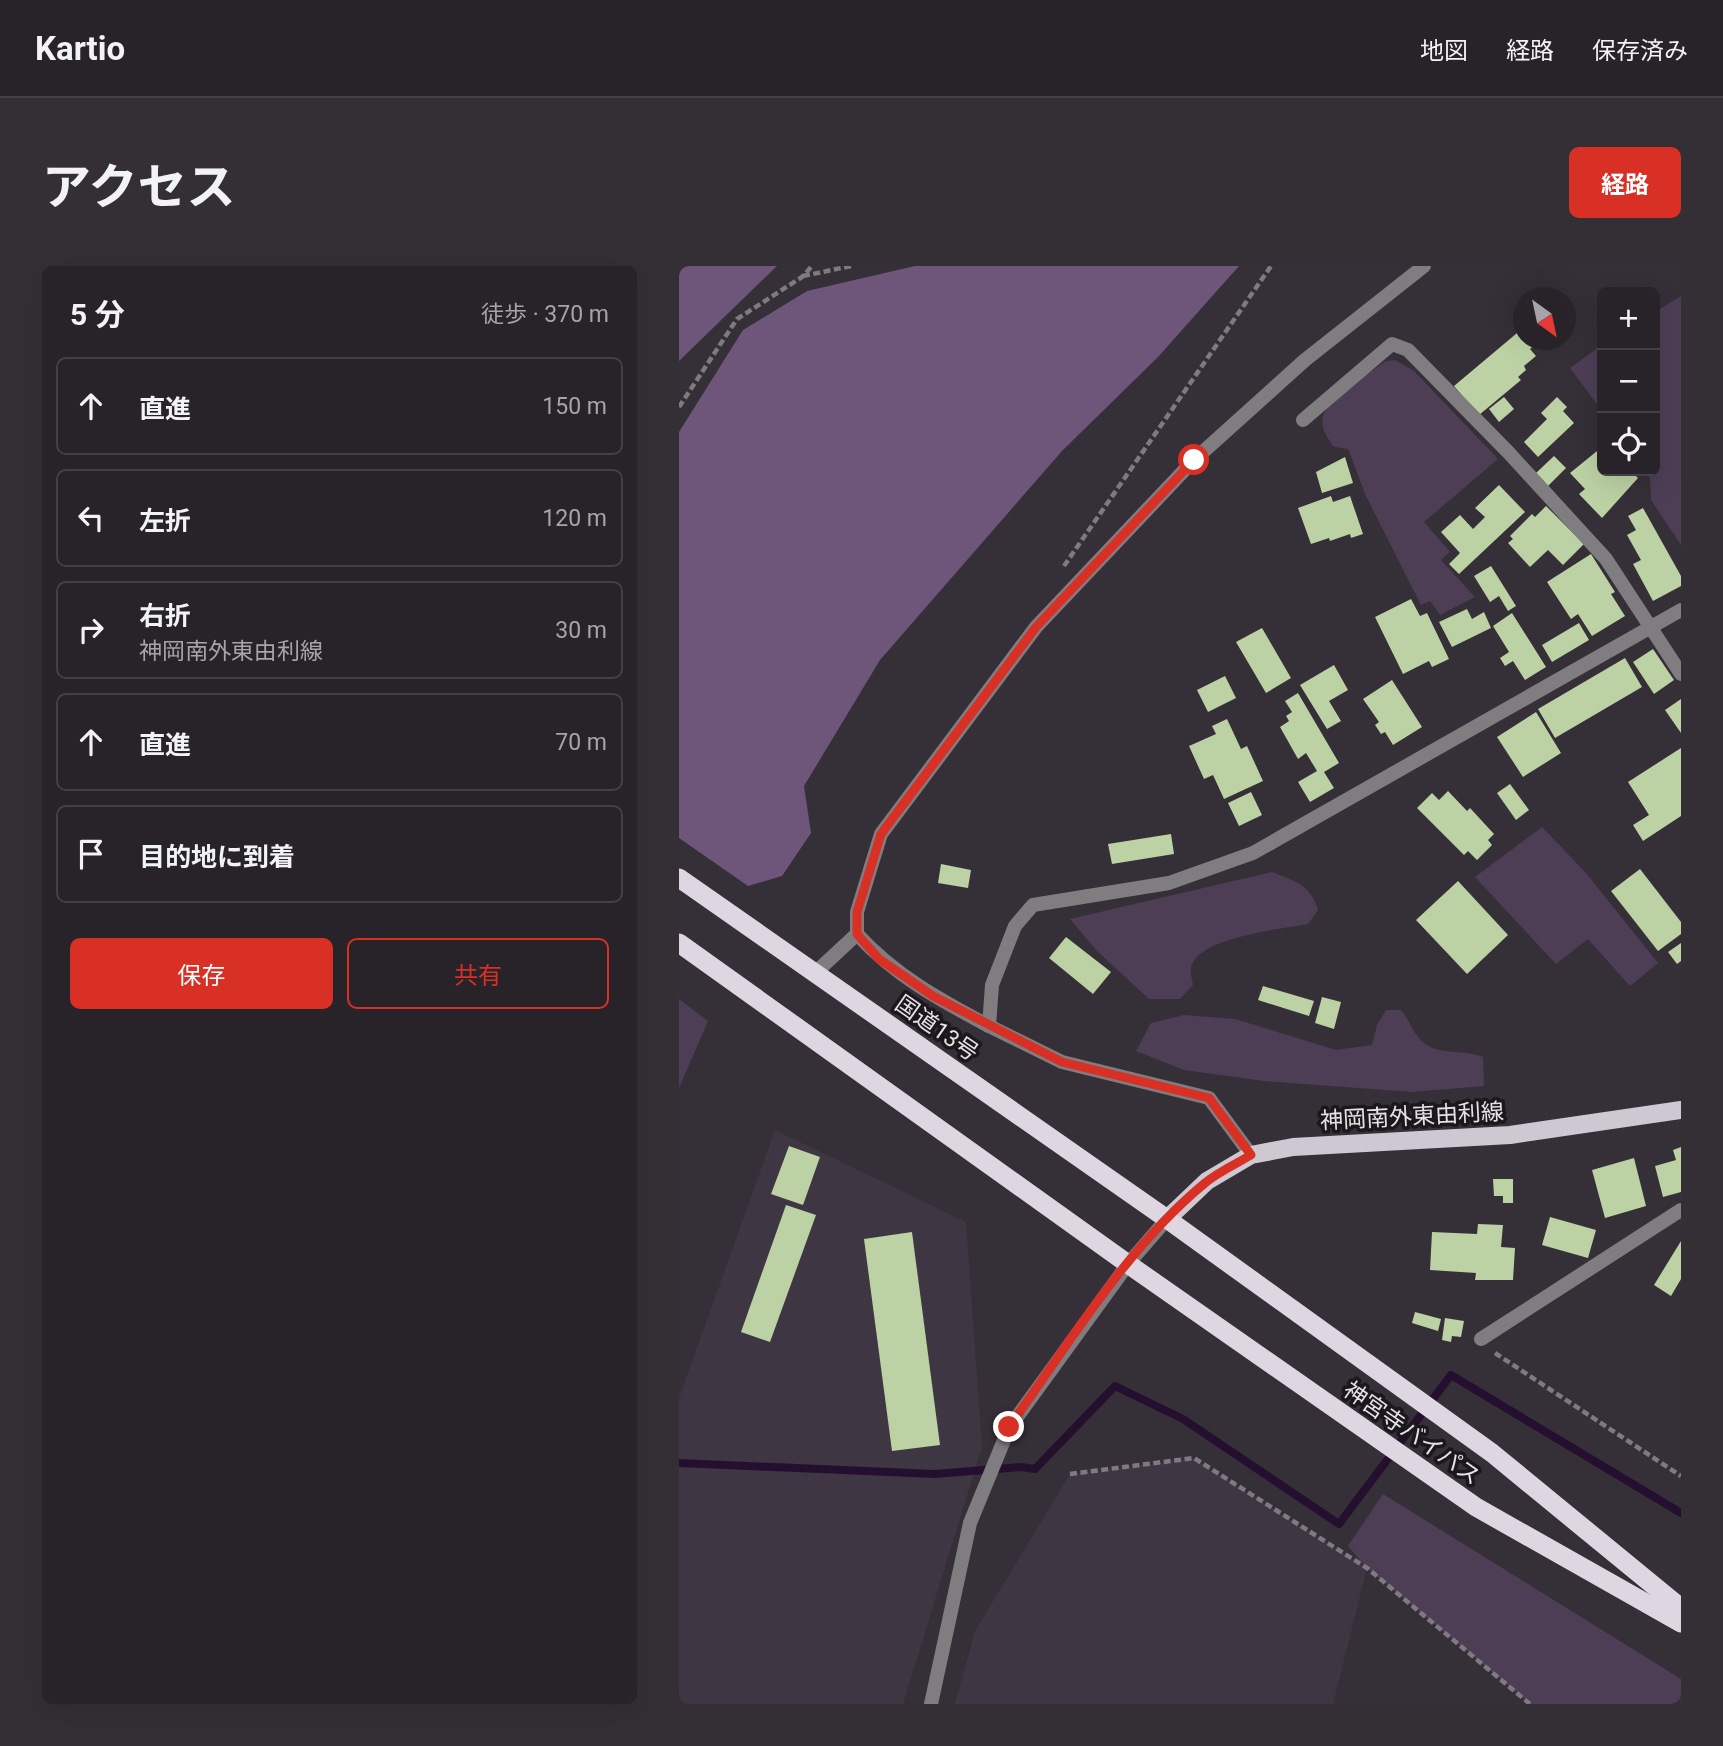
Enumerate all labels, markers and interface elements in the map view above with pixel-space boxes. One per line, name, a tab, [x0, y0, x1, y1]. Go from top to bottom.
text: Kartio	[35, 29, 125, 68]
text: 地図	[1420, 37, 1468, 65]
text: 経路	[1506, 37, 1554, 65]
text: 保存済み	[1592, 37, 1688, 65]
button: 経路	[1569, 147, 1681, 218]
text: アクセス	[42, 159, 236, 216]
north arrow	[1513, 287, 1576, 350]
map controls	[1597, 287, 1660, 476]
button: +	[1597, 287, 1660, 350]
text: 5 分	[70, 297, 125, 332]
text: 徒歩 · 370 m	[481, 301, 609, 328]
button: −	[1597, 350, 1660, 413]
icon: ahead	[72, 387, 110, 425]
text: 150 m	[542, 393, 607, 420]
text: 直進	[139, 394, 191, 424]
button: locate	[1597, 413, 1660, 476]
route start	[1178, 444, 1209, 475]
icon: left	[72, 499, 110, 537]
text: 120 m	[542, 505, 607, 532]
text: 左折	[139, 506, 191, 536]
text: 右折	[139, 601, 191, 631]
icon: right	[72, 611, 110, 649]
text: 30 m	[555, 617, 607, 644]
text: 神岡南外東由利線	[139, 638, 323, 665]
icon: ahead	[72, 723, 110, 761]
text: 70 m	[555, 729, 607, 756]
text: 直進	[139, 730, 191, 760]
icon: arrive	[72, 835, 110, 873]
text: 目的地に到着	[139, 842, 295, 872]
button: 保存	[70, 938, 333, 1009]
button: 共有	[347, 938, 609, 1009]
street label: 国道13号	[890, 990, 983, 1067]
street label: 神岡南外東由利線	[1319, 1098, 1505, 1135]
street label: 神宮寺バイパス	[1338, 1376, 1485, 1491]
route end	[993, 1411, 1024, 1442]

